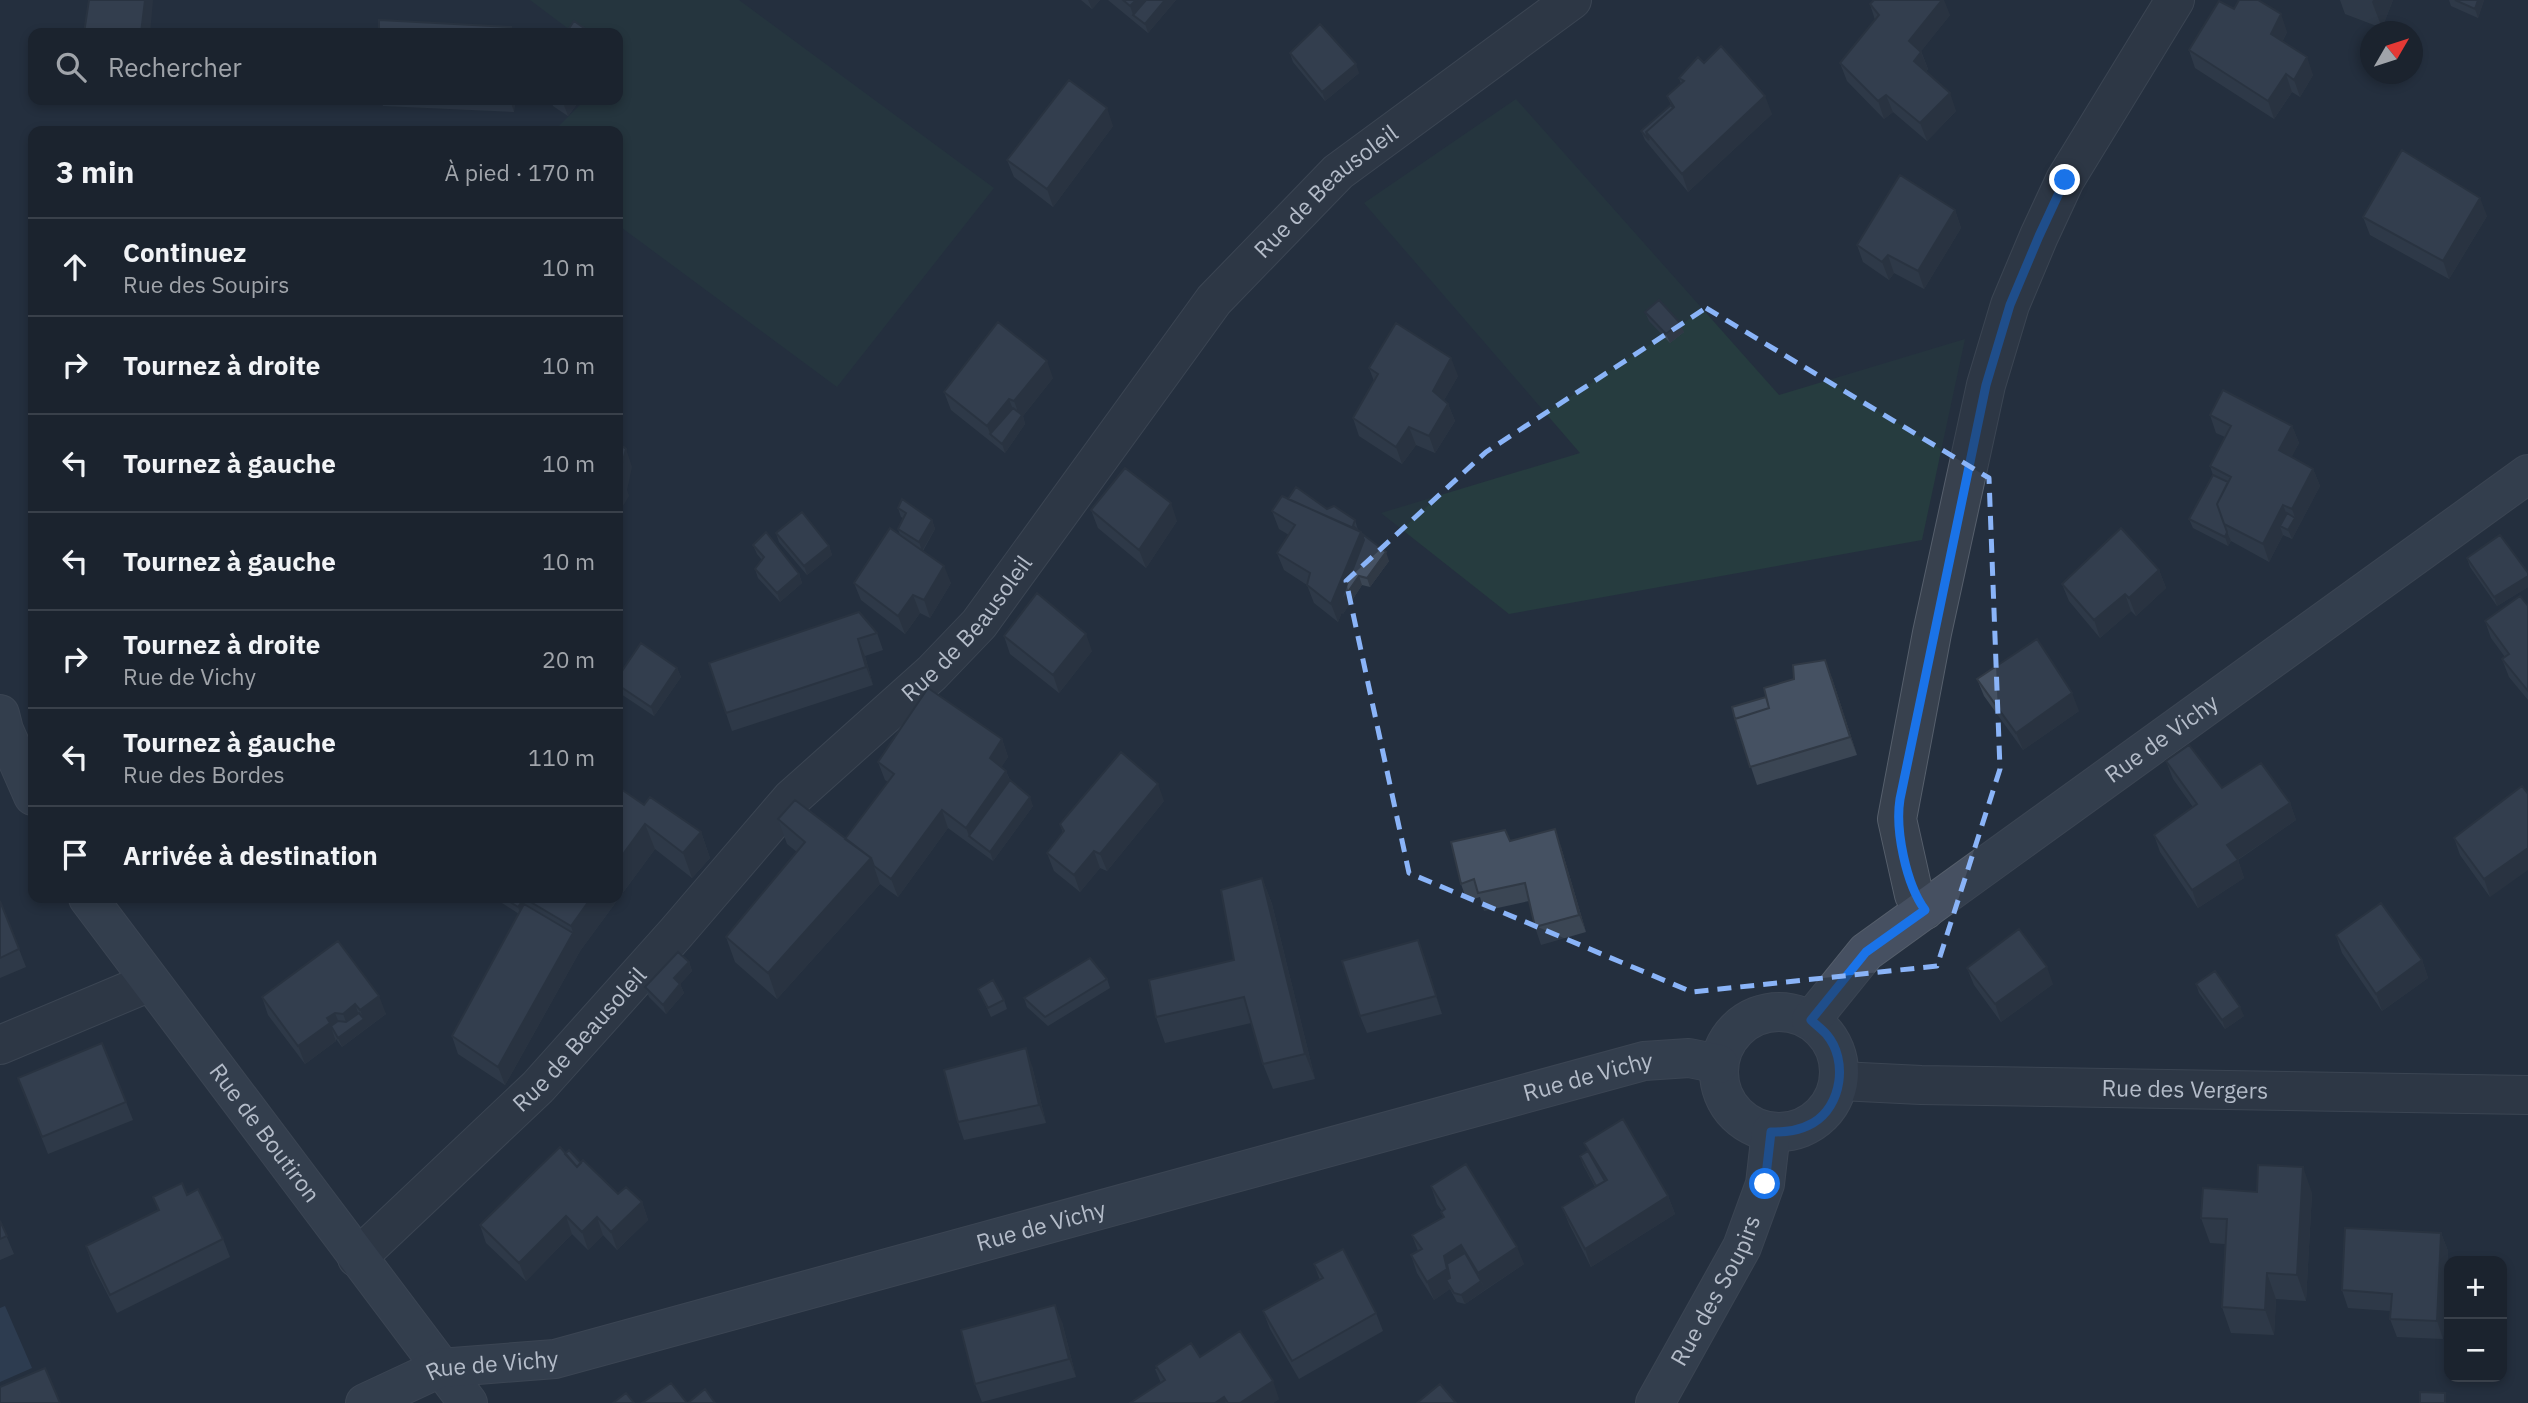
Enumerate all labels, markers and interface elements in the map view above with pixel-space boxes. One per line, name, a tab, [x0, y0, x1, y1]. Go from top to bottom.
north arrow	[2360, 21, 2423, 84]
search box	[28, 28, 623, 105]
icon: search	[52, 48, 90, 86]
text: Rechercher	[108, 50, 242, 84]
street label: Rue de Beausoleil	[1247, 117, 1403, 264]
text: 3 min	[56, 152, 134, 191]
text: À pied · 170 m	[445, 157, 595, 187]
route end	[2049, 164, 2080, 195]
text: Continuez	[123, 235, 246, 269]
icon: ahead	[56, 248, 94, 286]
text: 10 m	[542, 252, 595, 282]
text: Rue des Soupirs	[123, 269, 289, 299]
icon: right	[56, 346, 94, 384]
text: Tournez à droite	[123, 348, 320, 382]
text: 10 m	[542, 350, 595, 380]
icon: left	[56, 444, 94, 482]
text: Tournez à gauche	[123, 446, 336, 480]
text: 10 m	[542, 448, 595, 478]
icon: left	[56, 542, 94, 580]
text: Tournez à gauche	[123, 544, 336, 578]
text: 10 m	[542, 546, 595, 576]
street label: Rue de Beausoleil	[894, 549, 1038, 708]
text: Tournez à droite	[123, 627, 320, 661]
icon: right	[56, 640, 94, 678]
text: 20 m	[542, 644, 595, 674]
text: Rue de Vichy	[123, 661, 256, 691]
street label: Rue de Vichy	[2098, 686, 2224, 789]
text: Tournez à gauche	[123, 725, 336, 759]
icon: left	[56, 738, 94, 776]
text: 110 m	[528, 742, 595, 772]
text: Rue des Bordes	[123, 759, 285, 789]
icon: arrive	[56, 836, 94, 874]
text: Arrivée à destination	[123, 838, 378, 872]
street label: Rue de Beausoleil	[505, 960, 652, 1118]
street label: Rue de Vichy	[1520, 1044, 1654, 1107]
street label: Rue de Boutiron	[204, 1057, 328, 1208]
street label: Rue des Vergers	[2101, 1072, 2268, 1105]
route start	[1749, 1168, 1780, 1199]
street label: Rue de Vichy	[973, 1193, 1109, 1257]
street label: Rue des Soupirs	[1663, 1211, 1766, 1371]
map controls	[2444, 1256, 2507, 1382]
button: +	[2444, 1256, 2507, 1319]
button: −	[2444, 1319, 2507, 1382]
street label: Rue de Vichy	[420, 1343, 560, 1387]

